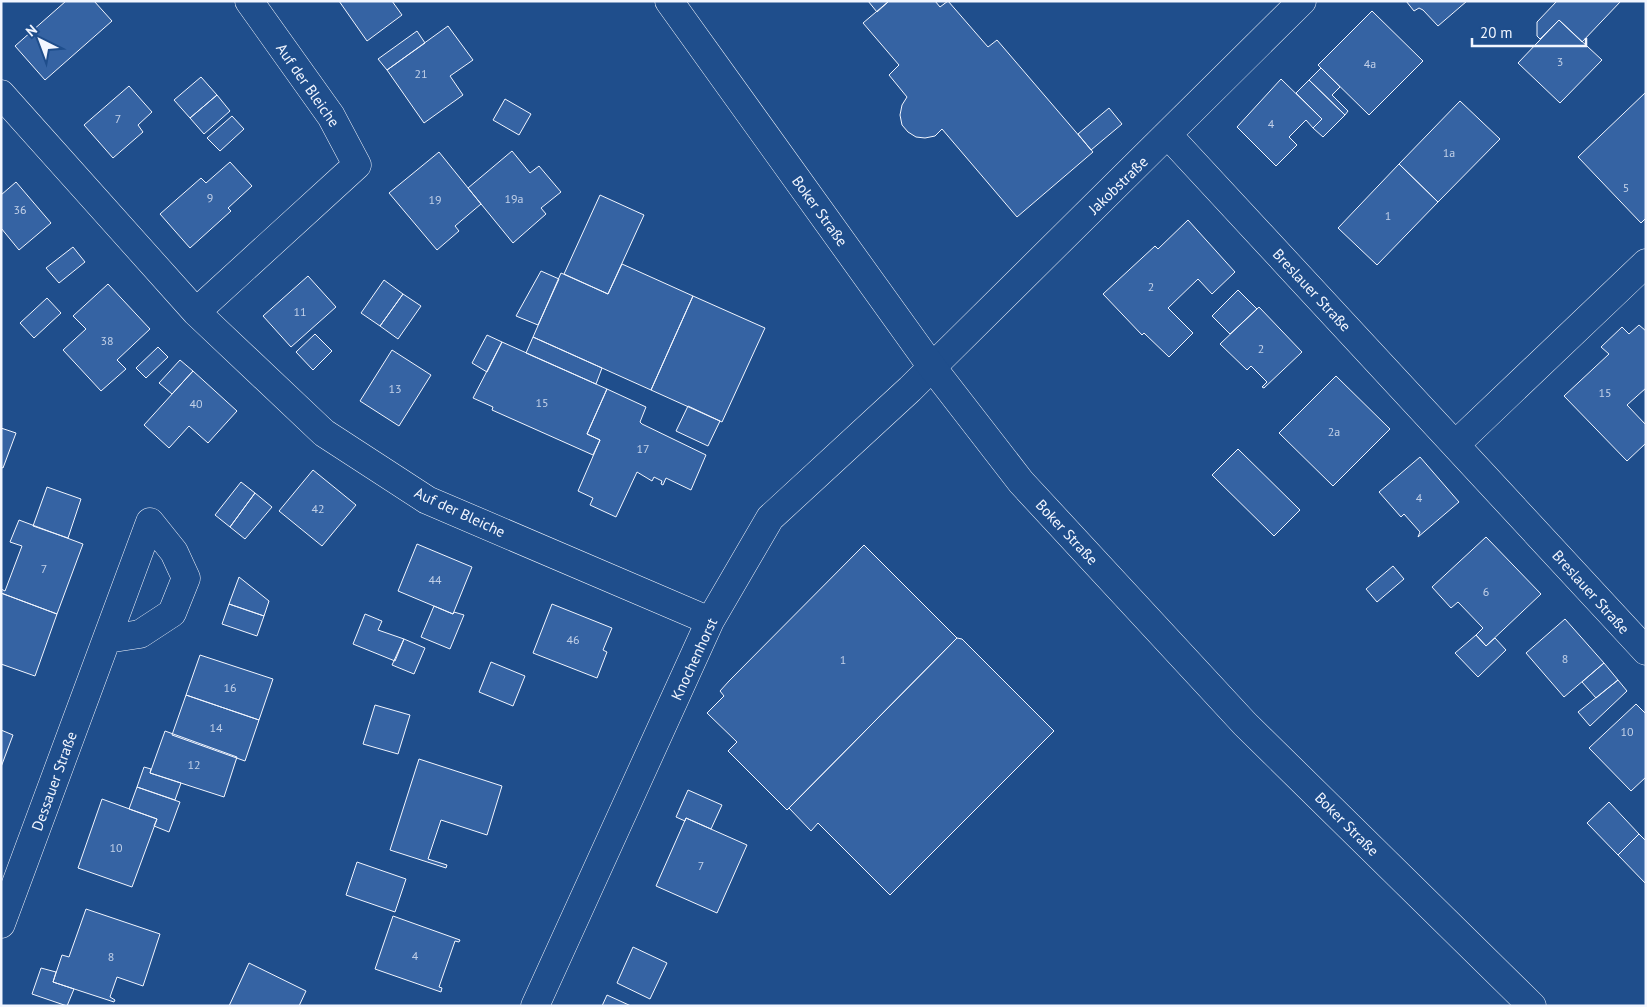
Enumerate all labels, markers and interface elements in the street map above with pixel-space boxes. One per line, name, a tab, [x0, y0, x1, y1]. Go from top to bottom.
north arrow	[15, 15, 65, 65]
scale bar	[1472, 15, 1586, 47]
text: N	[22, 21, 41, 40]
text: 20 m	[1480, 23, 1513, 42]
street label: Auf der Bleiche	[272, 39, 344, 131]
house number: 3	[1557, 54, 1563, 69]
house number: 4a	[1364, 56, 1376, 71]
house number: 21	[414, 66, 428, 81]
house number: 7	[115, 111, 121, 126]
house number: 4	[1268, 116, 1275, 131]
house number: 1a	[1443, 145, 1455, 160]
street label: Jakobstraße	[1084, 152, 1152, 219]
street label: Boker Straße	[788, 172, 852, 250]
house number: 5	[1623, 180, 1629, 195]
house number: 9	[207, 190, 213, 205]
house number: 19a	[504, 191, 524, 206]
house number: 19	[428, 192, 442, 207]
house number: 36	[13, 202, 27, 217]
house number: 1	[1385, 208, 1391, 223]
street label: Breslauer Straße	[1269, 245, 1355, 335]
house number: 2	[1148, 279, 1154, 294]
house number: 11	[293, 304, 307, 319]
house number: 38	[100, 333, 114, 348]
house number: 2	[1258, 341, 1264, 356]
house number: 13	[388, 381, 402, 396]
house number: 15	[1598, 385, 1612, 400]
house number: 15	[535, 395, 549, 410]
house number: 40	[189, 396, 203, 411]
house number: 2a	[1328, 424, 1340, 439]
house number: 17	[636, 441, 650, 456]
street label: Auf der Bleiche	[412, 483, 508, 541]
house number: 4	[1416, 490, 1423, 505]
street label: Boker Straße	[1032, 495, 1102, 569]
house number: 42	[311, 501, 325, 516]
street label: Breslauer Straße	[1548, 546, 1634, 638]
house number: 7	[41, 561, 47, 576]
house number: 44	[428, 572, 442, 587]
house number: 6	[1483, 584, 1489, 599]
street label: Knochenhorst	[667, 615, 721, 703]
house number: 46	[566, 632, 580, 647]
house number: 8	[1562, 651, 1568, 666]
house number: 1	[840, 652, 846, 667]
house number: 16	[223, 680, 237, 695]
house number: 14	[209, 720, 223, 735]
house number: 10	[1620, 724, 1634, 739]
street label: Dessauer Straße	[27, 729, 81, 833]
house number: 12	[187, 757, 201, 772]
street label: Boker Straße	[1311, 788, 1383, 860]
house number: 10	[109, 840, 123, 855]
house number: 7	[698, 858, 704, 873]
house number: 4	[412, 948, 419, 963]
house number: 8	[108, 949, 114, 964]

